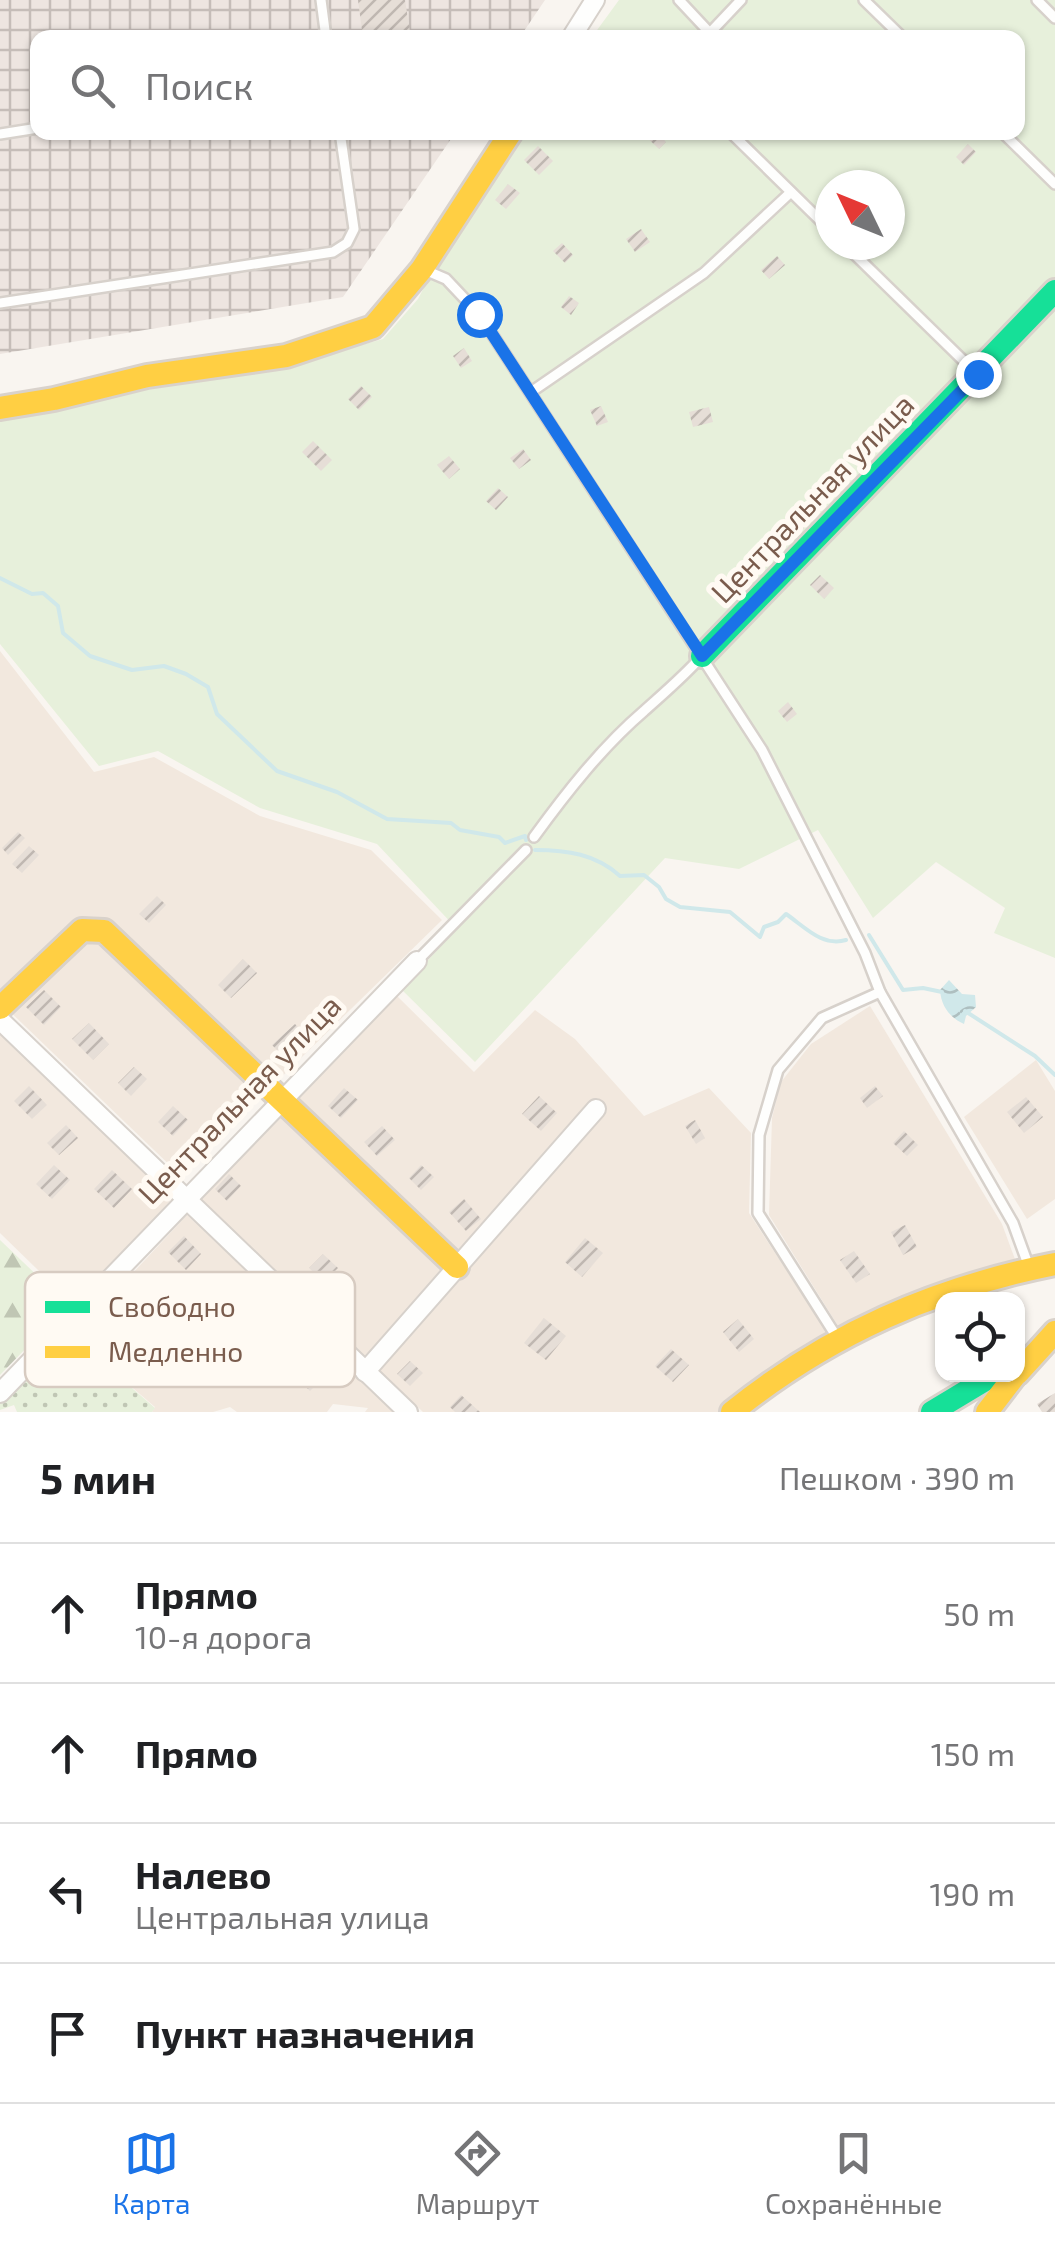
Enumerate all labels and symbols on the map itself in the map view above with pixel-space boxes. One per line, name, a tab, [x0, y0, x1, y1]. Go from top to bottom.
north arrow	[815, 170, 905, 260]
route start	[457, 292, 503, 338]
route end	[956, 352, 1002, 398]
street label: Центральная улица	[703, 386, 921, 610]
street label: Центральная улица	[130, 987, 348, 1211]
legend	[25, 1272, 355, 1387]
text: Свободно	[108, 1289, 236, 1323]
text: Медленно	[108, 1334, 243, 1368]

